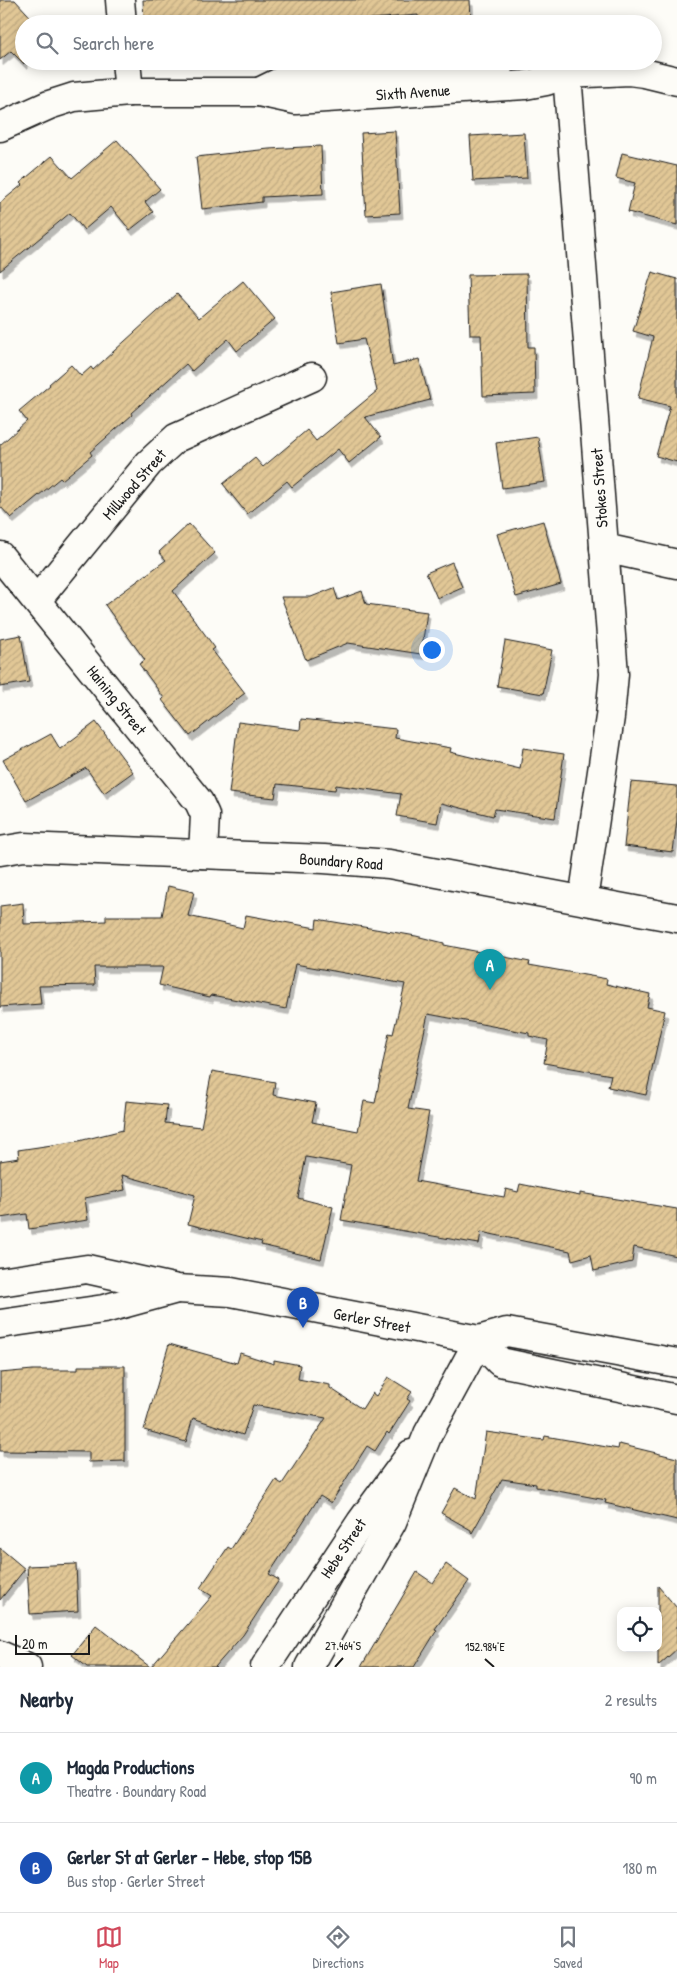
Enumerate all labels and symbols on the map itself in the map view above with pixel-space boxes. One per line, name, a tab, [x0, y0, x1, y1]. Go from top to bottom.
street label: Sixth Avenue	[375, 78, 452, 106]
street label: Millwood Street	[97, 443, 171, 524]
street label: Stokes Street	[585, 447, 613, 528]
your location	[419, 637, 445, 663]
street label: Haining Street	[82, 661, 152, 740]
street label: Boundary Road	[299, 847, 383, 875]
pin: A	[474, 949, 506, 990]
pin: B	[287, 1287, 319, 1328]
street label: Gerler Street	[332, 1302, 413, 1338]
street label: Hebe Street	[315, 1513, 371, 1582]
scale bar	[15, 1632, 90, 1655]
text: 27.464°S	[325, 1637, 362, 1654]
text: 152.984°E	[465, 1638, 506, 1655]

